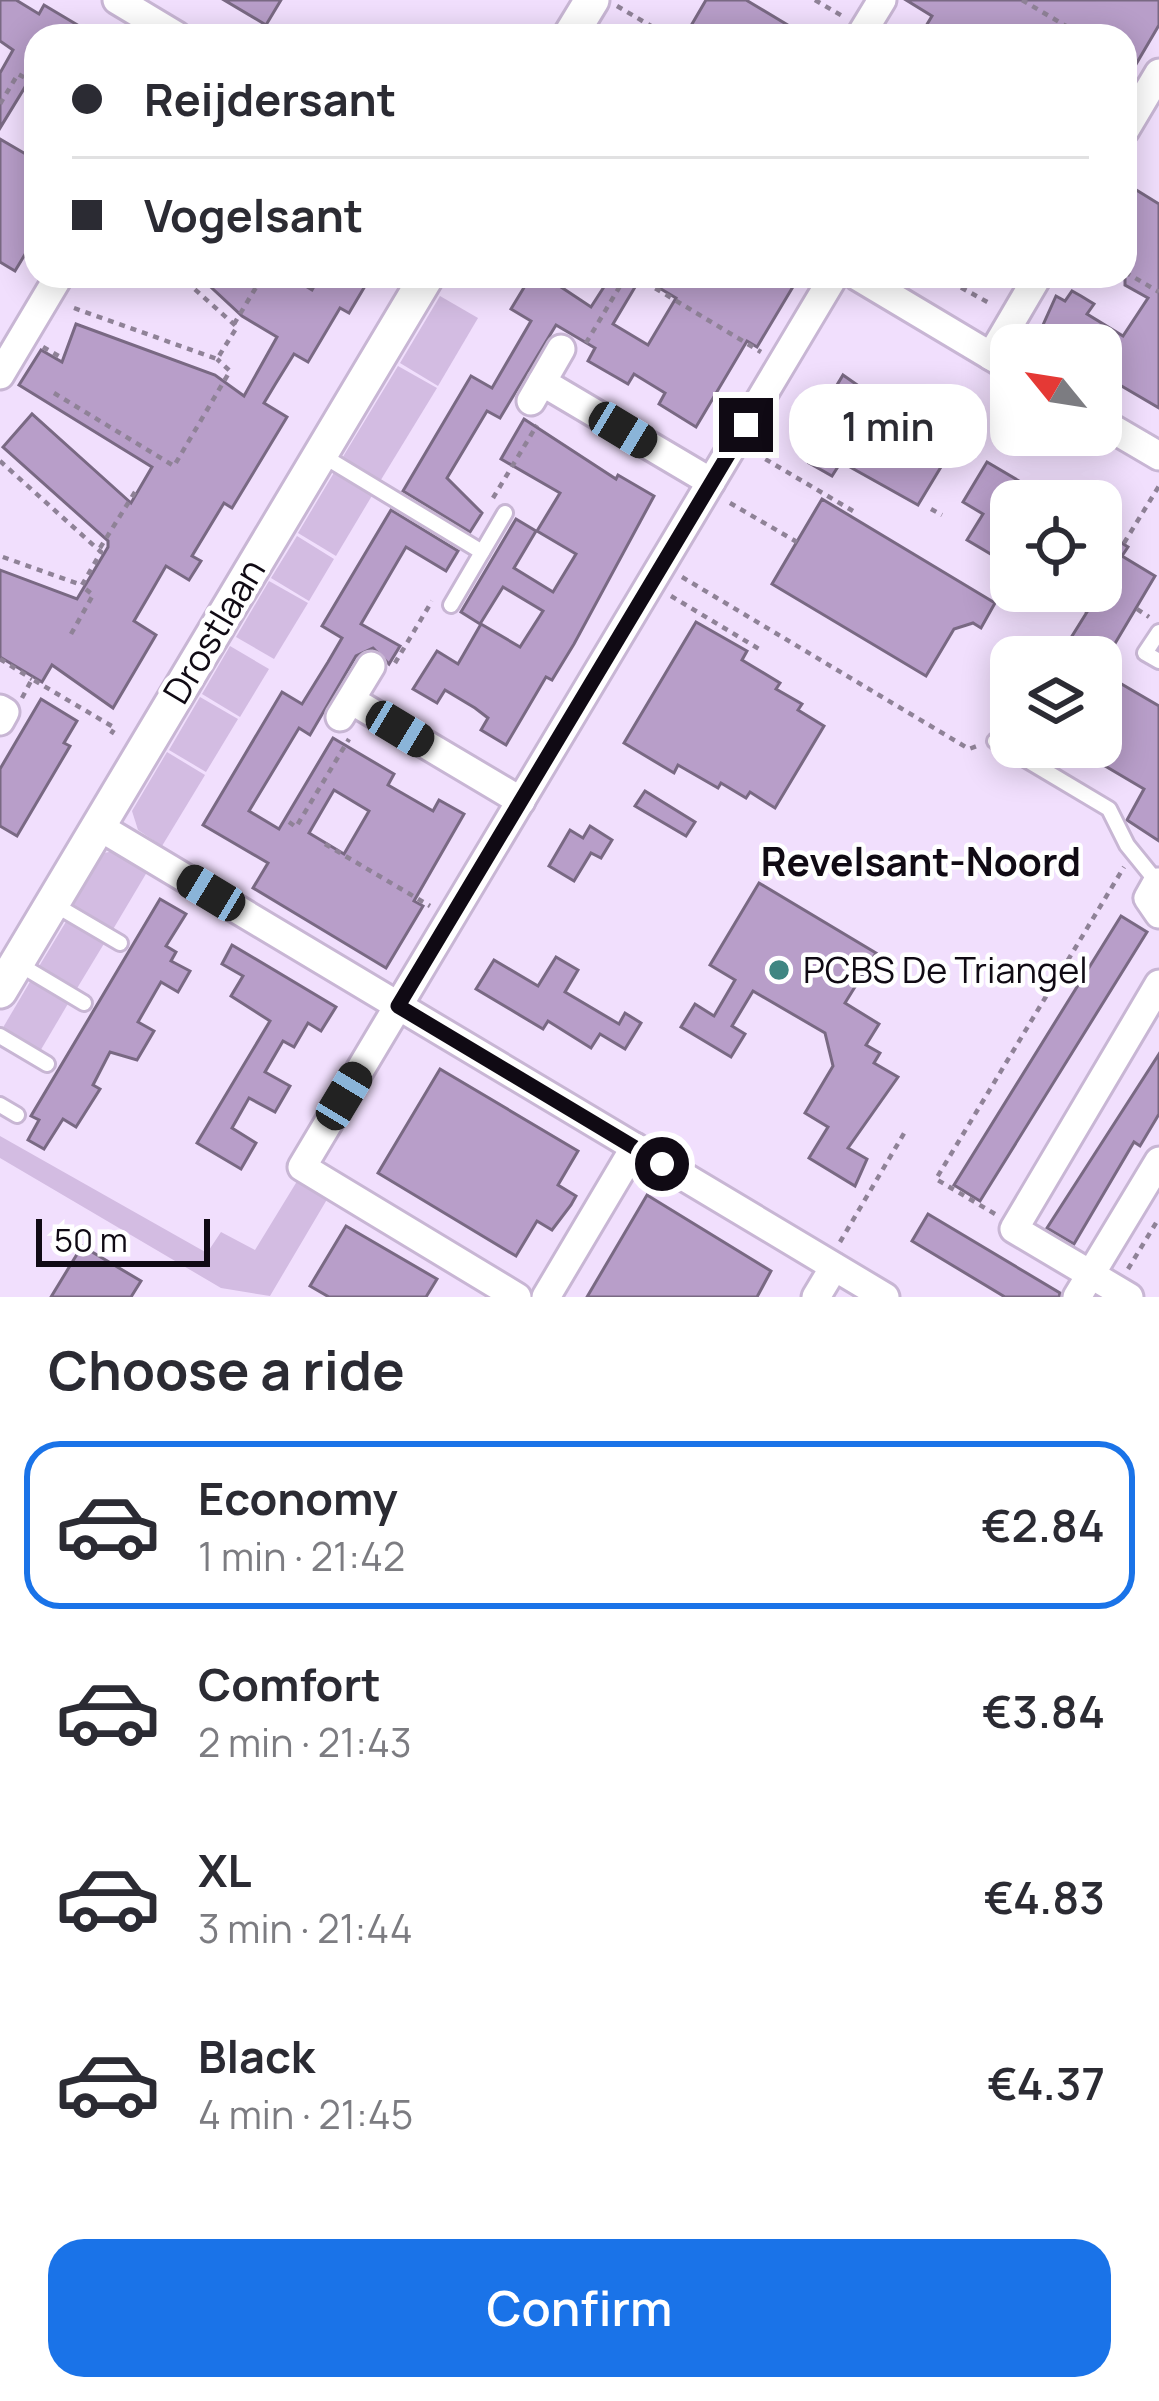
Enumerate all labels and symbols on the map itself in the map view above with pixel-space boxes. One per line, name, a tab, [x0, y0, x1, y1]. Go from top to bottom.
north arrow	[990, 324, 1122, 456]
callout: 1 min	[788, 383, 986, 467]
car	[583, 396, 663, 464]
route end	[719, 398, 773, 452]
street label: Drostlaan	[151, 549, 276, 712]
car	[360, 695, 440, 763]
district label: Revelsant-Noord	[761, 834, 1081, 888]
car	[171, 859, 251, 927]
place label: PCBS De Triangel	[803, 945, 1088, 994]
marker: PCBS De Triangel	[766, 957, 792, 983]
car	[310, 1056, 378, 1136]
route start	[635, 1137, 689, 1191]
scale bar	[36, 1213, 210, 1266]

